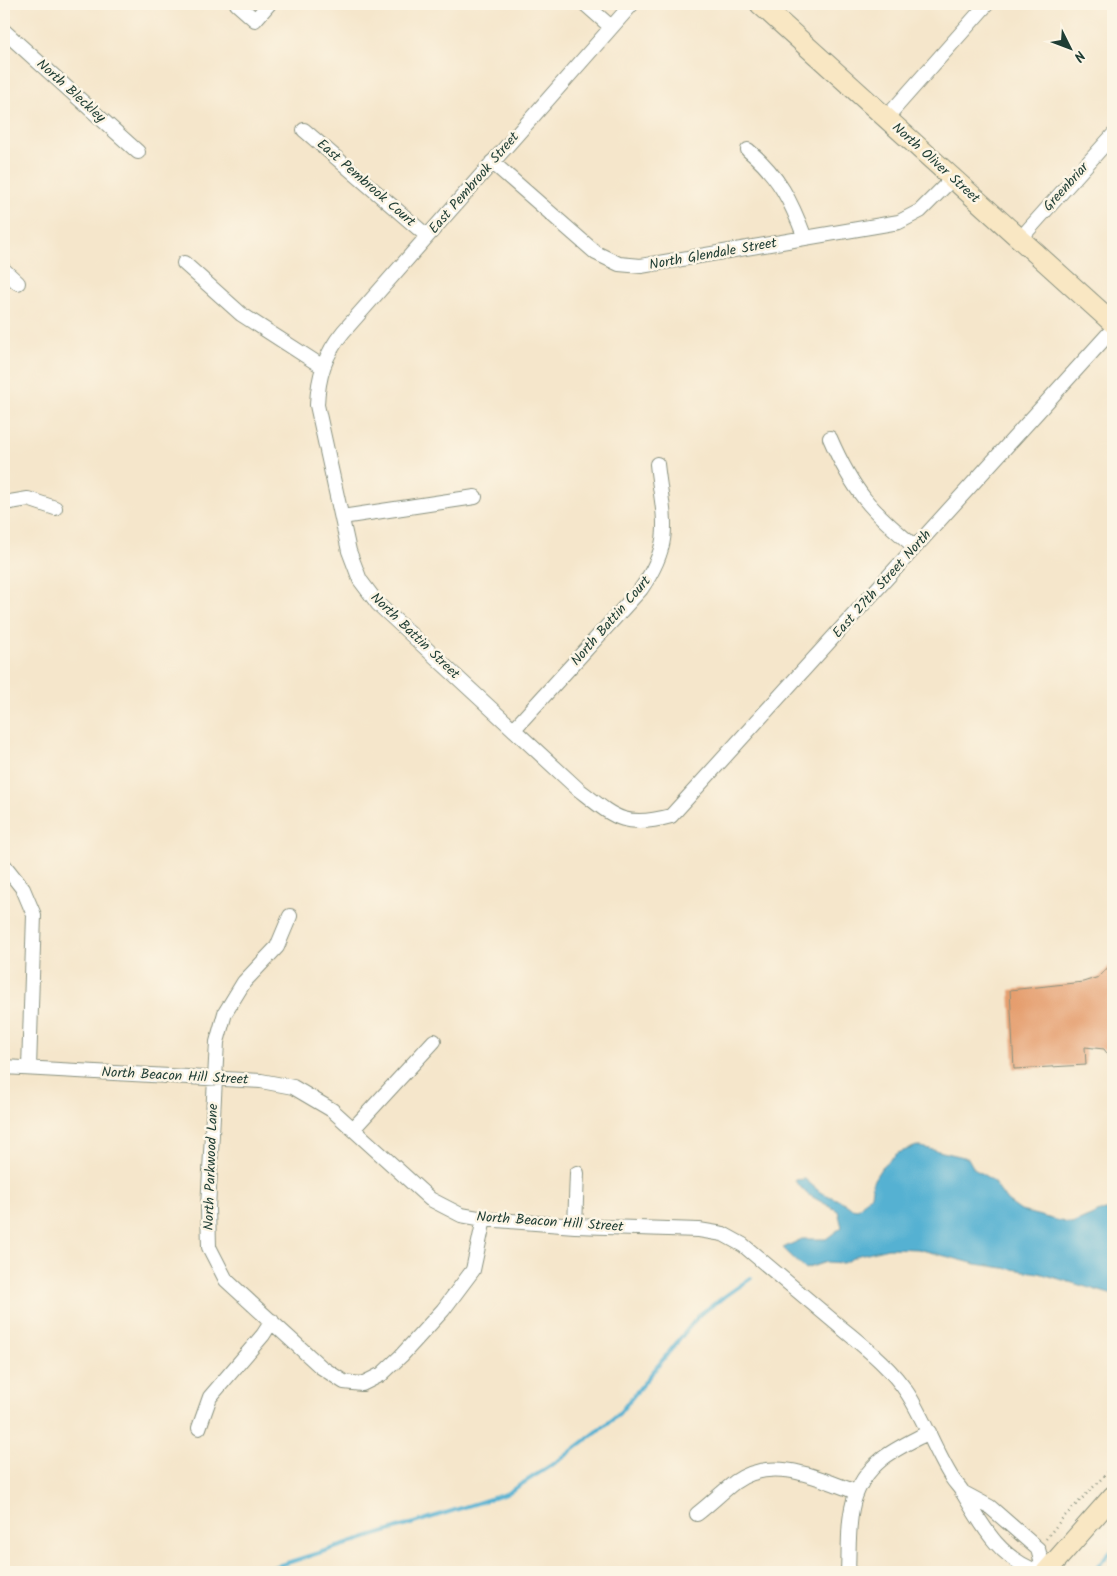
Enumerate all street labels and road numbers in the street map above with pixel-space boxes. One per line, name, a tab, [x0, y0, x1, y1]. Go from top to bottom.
street label: North Bleckley	[31, 54, 111, 128]
street label: North Oliver Street	[887, 117, 986, 209]
street label: East Pembrook Street	[423, 127, 525, 239]
street label: East Pembrook Court	[312, 134, 421, 233]
street label: Greenbriar	[1038, 156, 1095, 217]
street label: North Glendale Street	[648, 232, 779, 276]
street label: East 27th Street North	[827, 525, 937, 643]
street label: North Battin Court	[566, 571, 657, 671]
street label: North Battin Street	[365, 587, 465, 685]
street label: North Beacon Hill Street	[101, 1061, 250, 1091]
street label: North Parkwood Lane	[198, 1102, 224, 1231]
street label: North Beacon Hill Street	[476, 1206, 625, 1238]

